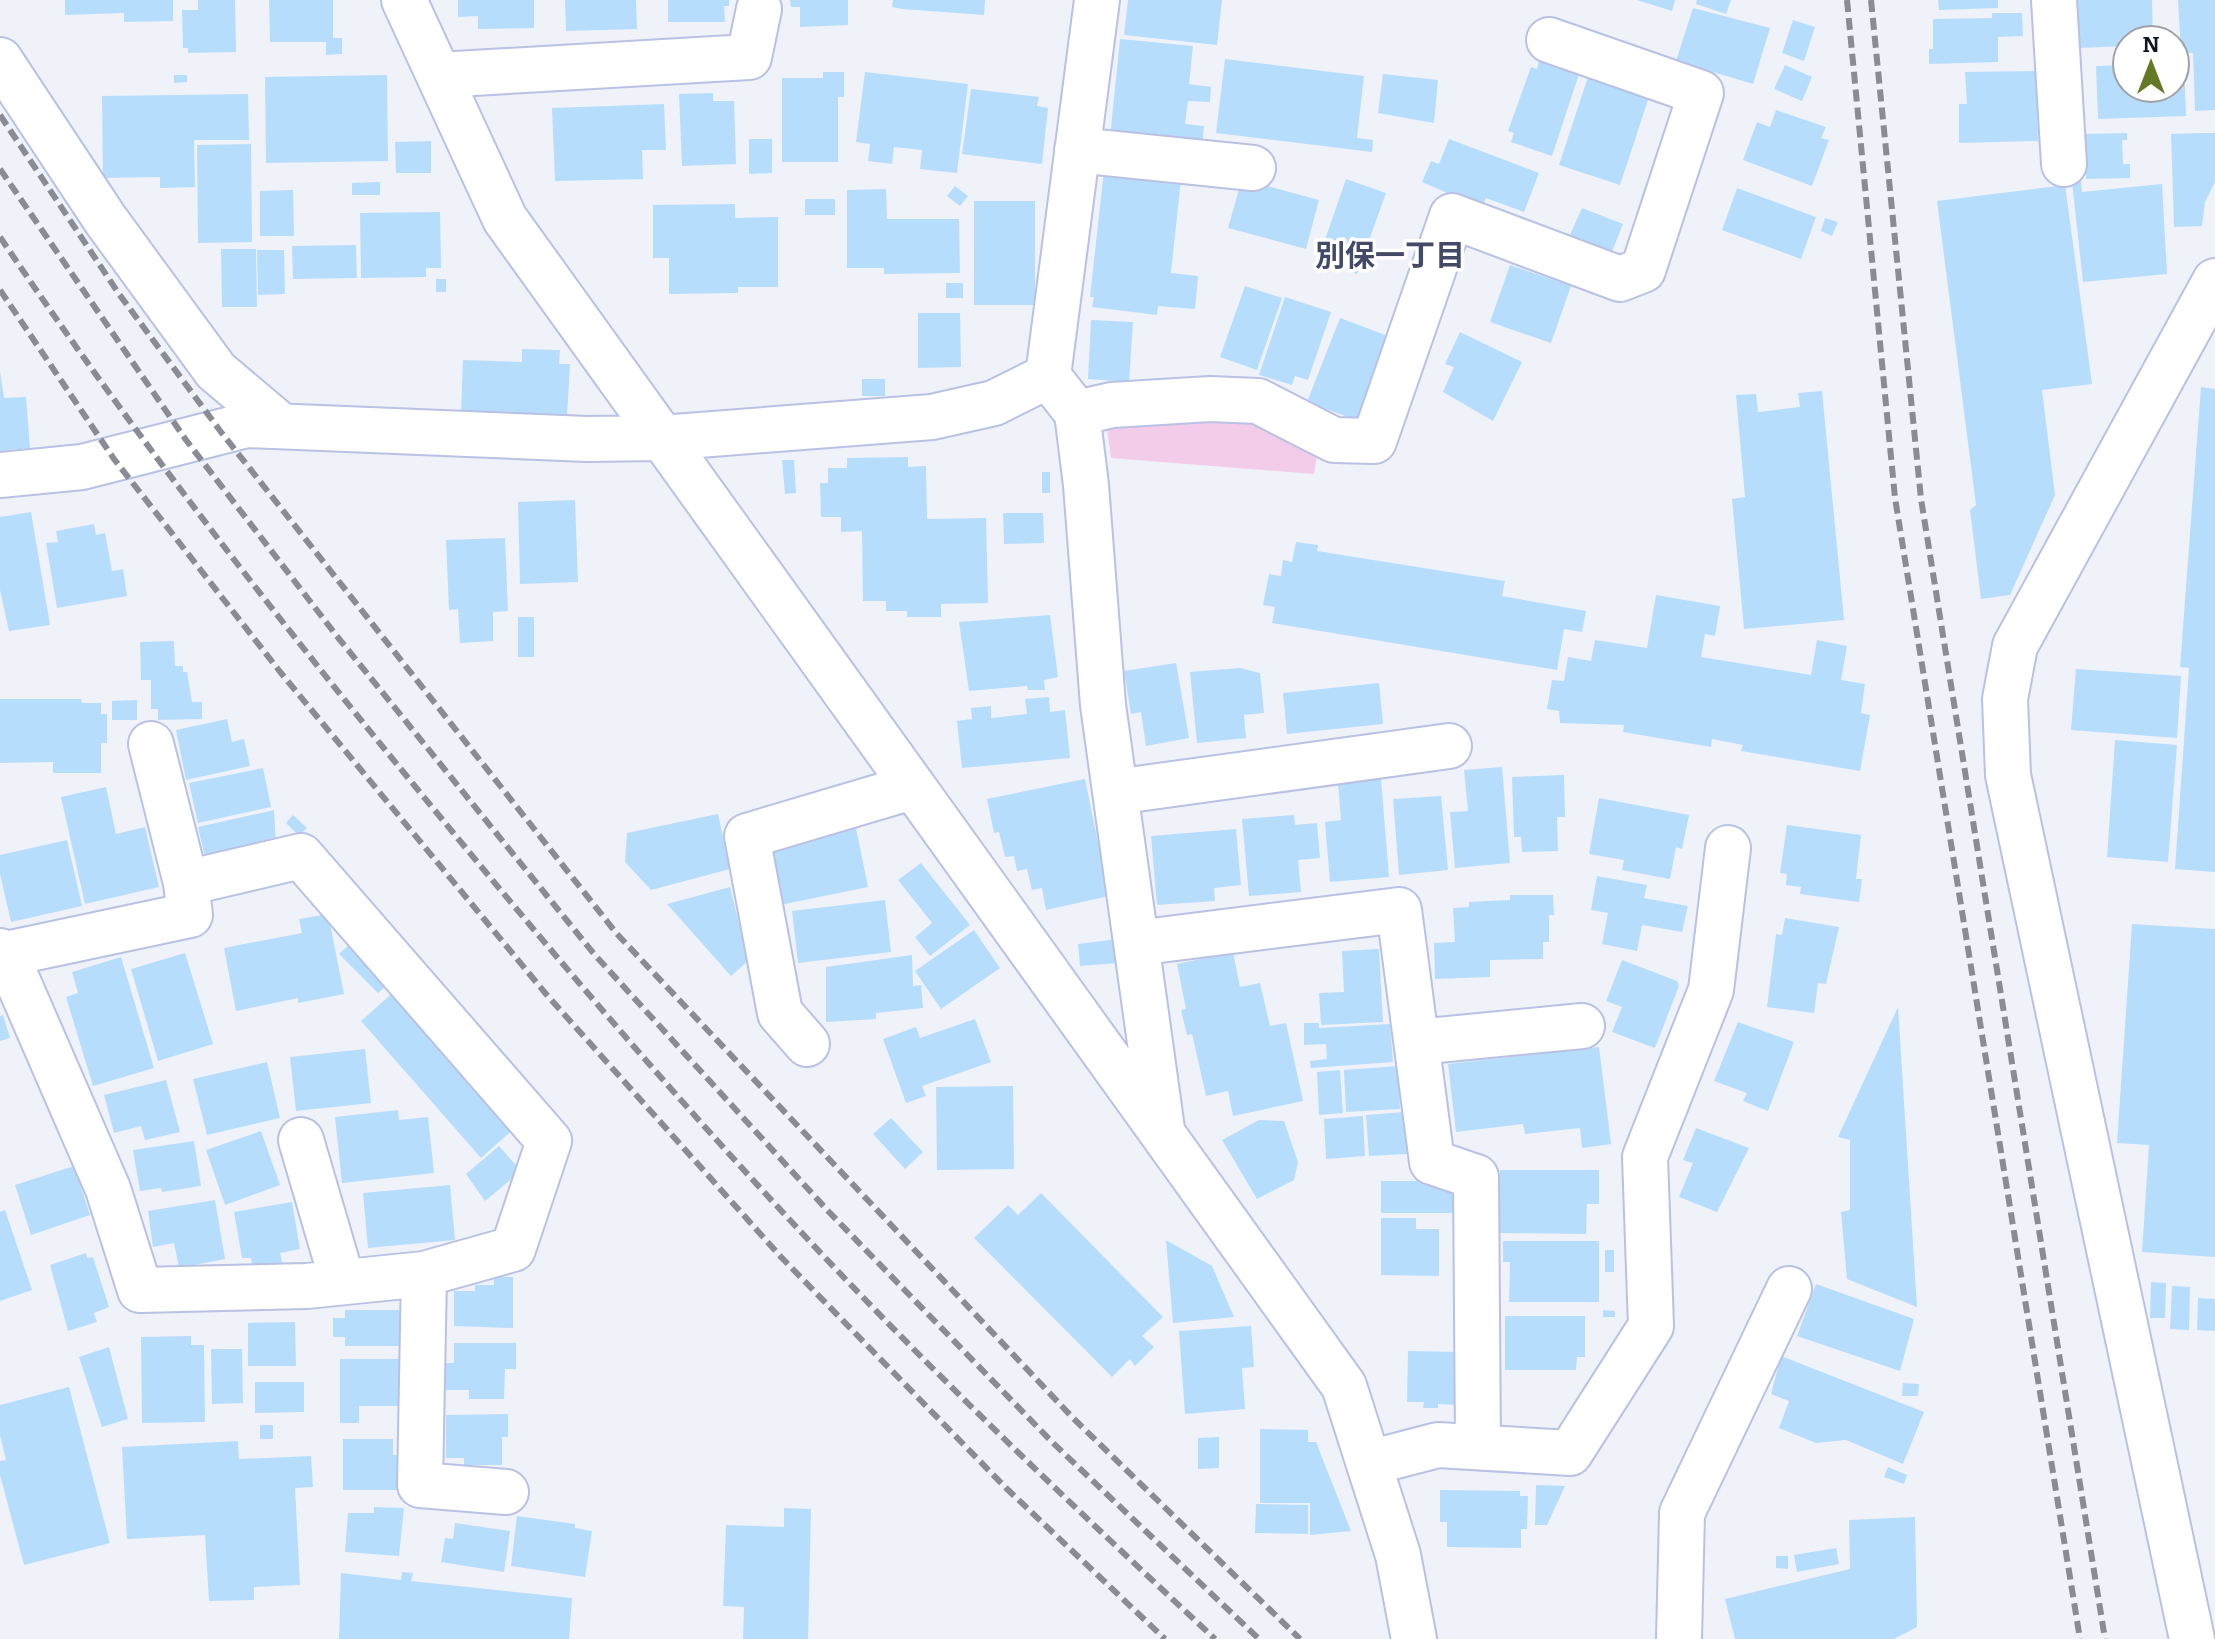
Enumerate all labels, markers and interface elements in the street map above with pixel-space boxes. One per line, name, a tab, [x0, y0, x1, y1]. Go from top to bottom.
north arrow	[2111, 24, 2191, 104]
text: N	[2143, 31, 2160, 58]
district label: 別保一丁目	[1315, 238, 1465, 274]

